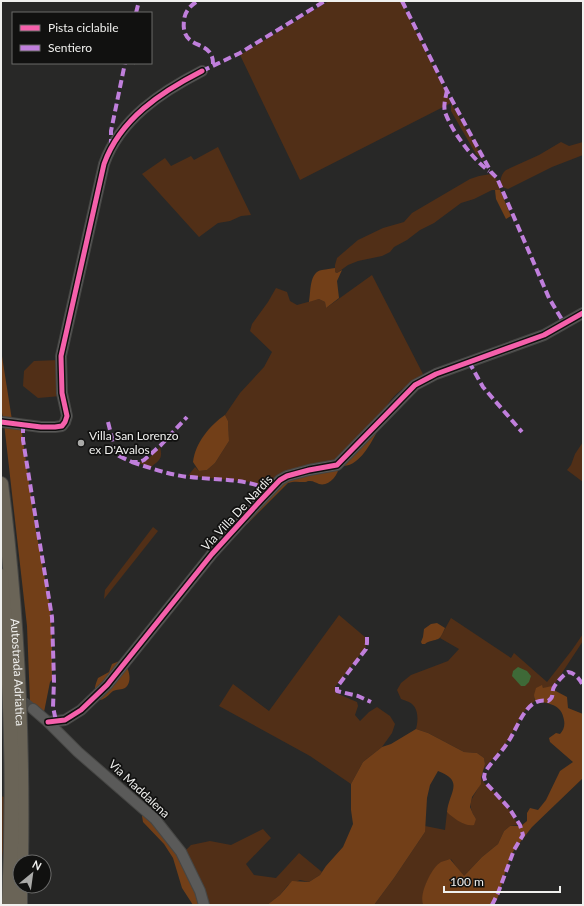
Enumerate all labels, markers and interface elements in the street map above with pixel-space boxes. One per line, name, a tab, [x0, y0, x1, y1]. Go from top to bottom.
legend	[12, 12, 152, 64]
text: Pista ciclabile	[48, 20, 119, 35]
text: Sentiero	[48, 40, 92, 55]
place label: Villa San Lorenzo ex D'Avalos	[89, 428, 179, 457]
marker: Villa San Lorenzo ex D'Avalos	[76, 438, 86, 448]
street label: Via Villa De Nardis	[198, 472, 275, 553]
street label: Autostrada Adriatica	[7, 618, 28, 726]
street label: Via Maddalena	[106, 756, 173, 821]
north arrow	[12, 854, 52, 894]
text: N	[30, 857, 44, 873]
scale bar	[444, 868, 560, 894]
text: 100 m	[450, 874, 484, 889]

